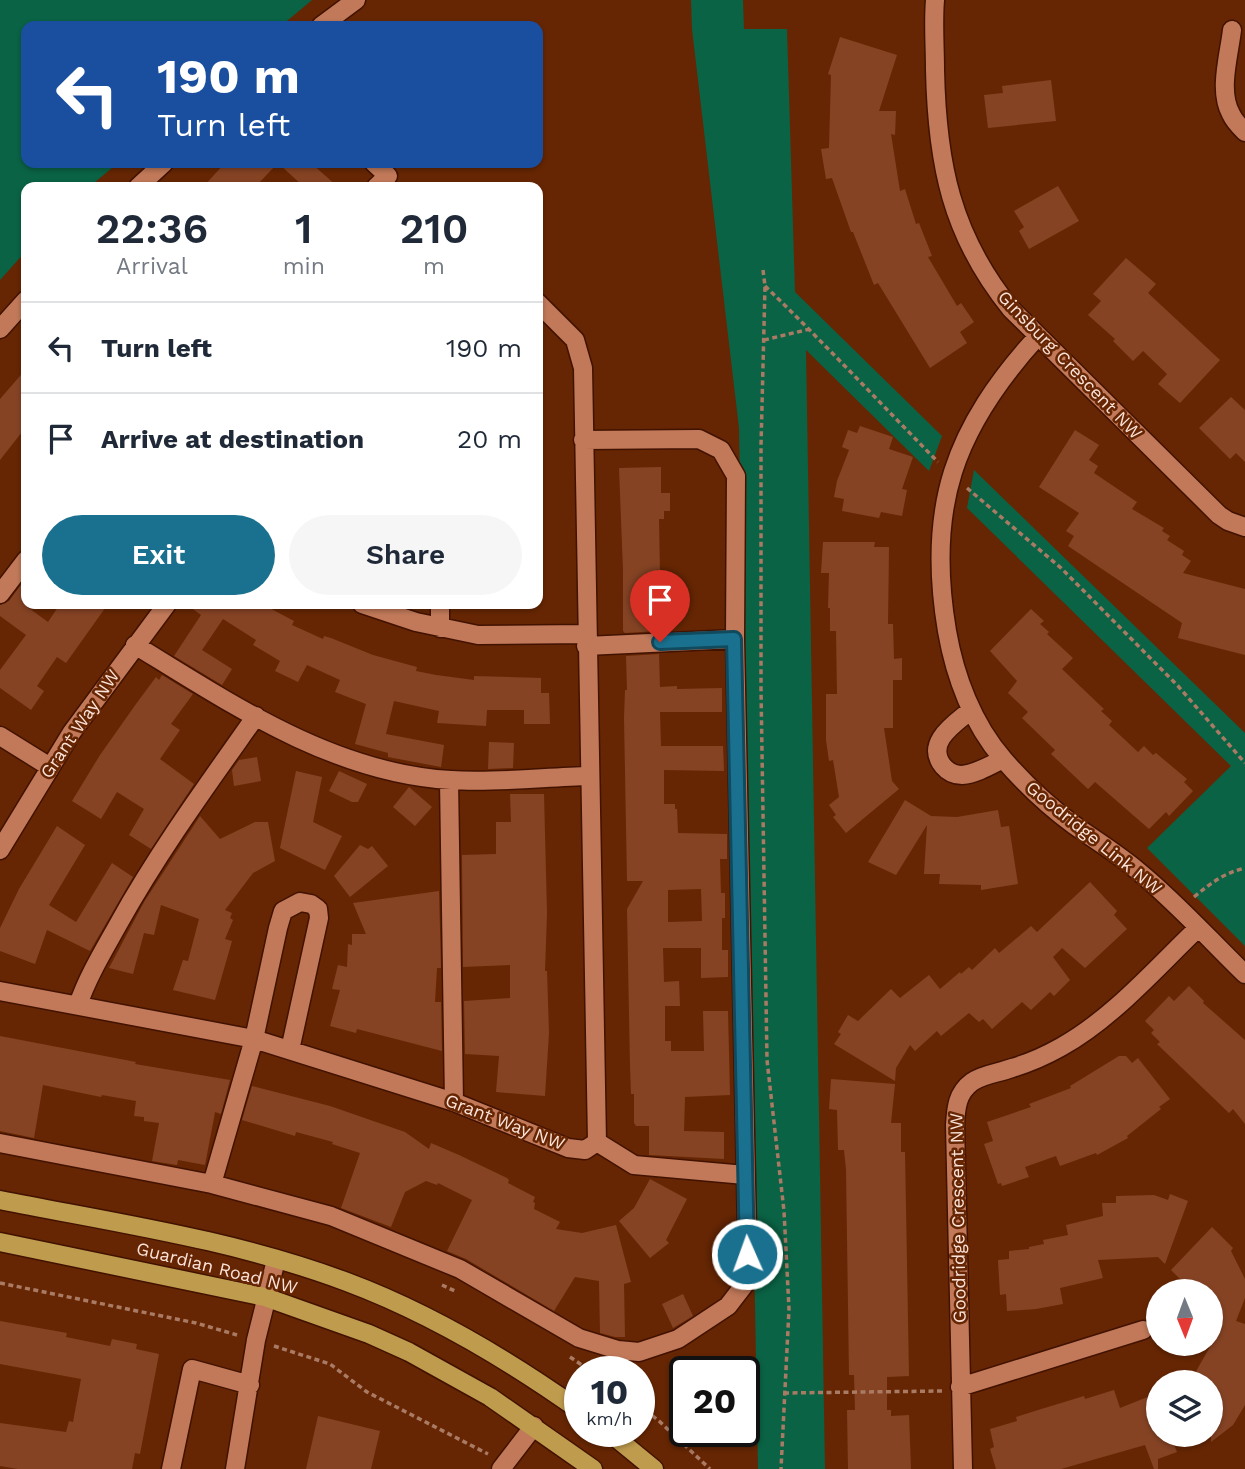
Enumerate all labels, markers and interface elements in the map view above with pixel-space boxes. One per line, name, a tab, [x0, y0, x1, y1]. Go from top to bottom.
text: 190 m	[157, 47, 300, 105]
icon: left	[42, 49, 133, 140]
text: Turn left	[157, 106, 290, 144]
text: 22:36	[95, 204, 208, 253]
text: 1	[295, 204, 313, 253]
text: 210	[399, 204, 468, 253]
text: Arrival	[116, 253, 188, 280]
text: min	[283, 253, 325, 280]
text: m	[423, 253, 445, 280]
street label: Ginsburg Crescent NW	[994, 286, 1147, 443]
icon: left	[42, 329, 80, 367]
text: Turn left	[101, 333, 212, 363]
text: 190 m	[446, 333, 522, 363]
icon: arrive	[42, 420, 80, 458]
text: Arrive at destination	[101, 424, 364, 454]
text: 20 m	[457, 424, 522, 454]
button: Exit	[42, 515, 275, 595]
button: Share	[289, 515, 522, 595]
pin	[630, 570, 690, 642]
icon: arrive	[641, 581, 679, 619]
street label: Grant Way NW	[36, 665, 124, 782]
street label: Goodridge Link NW	[1022, 776, 1166, 899]
street label: Grant Way NW	[442, 1089, 568, 1154]
street label: Goodridge Crescent NW	[945, 1113, 970, 1323]
position arrow	[710, 1217, 784, 1291]
street label: Guardian Road NW	[134, 1237, 300, 1298]
north arrow	[1146, 1279, 1223, 1356]
map controls	[1146, 1279, 1223, 1447]
speed limit sign: 20	[669, 1356, 760, 1447]
button: layers	[1146, 1370, 1223, 1447]
text: 10	[591, 1371, 628, 1413]
text: km/h	[586, 1408, 633, 1429]

